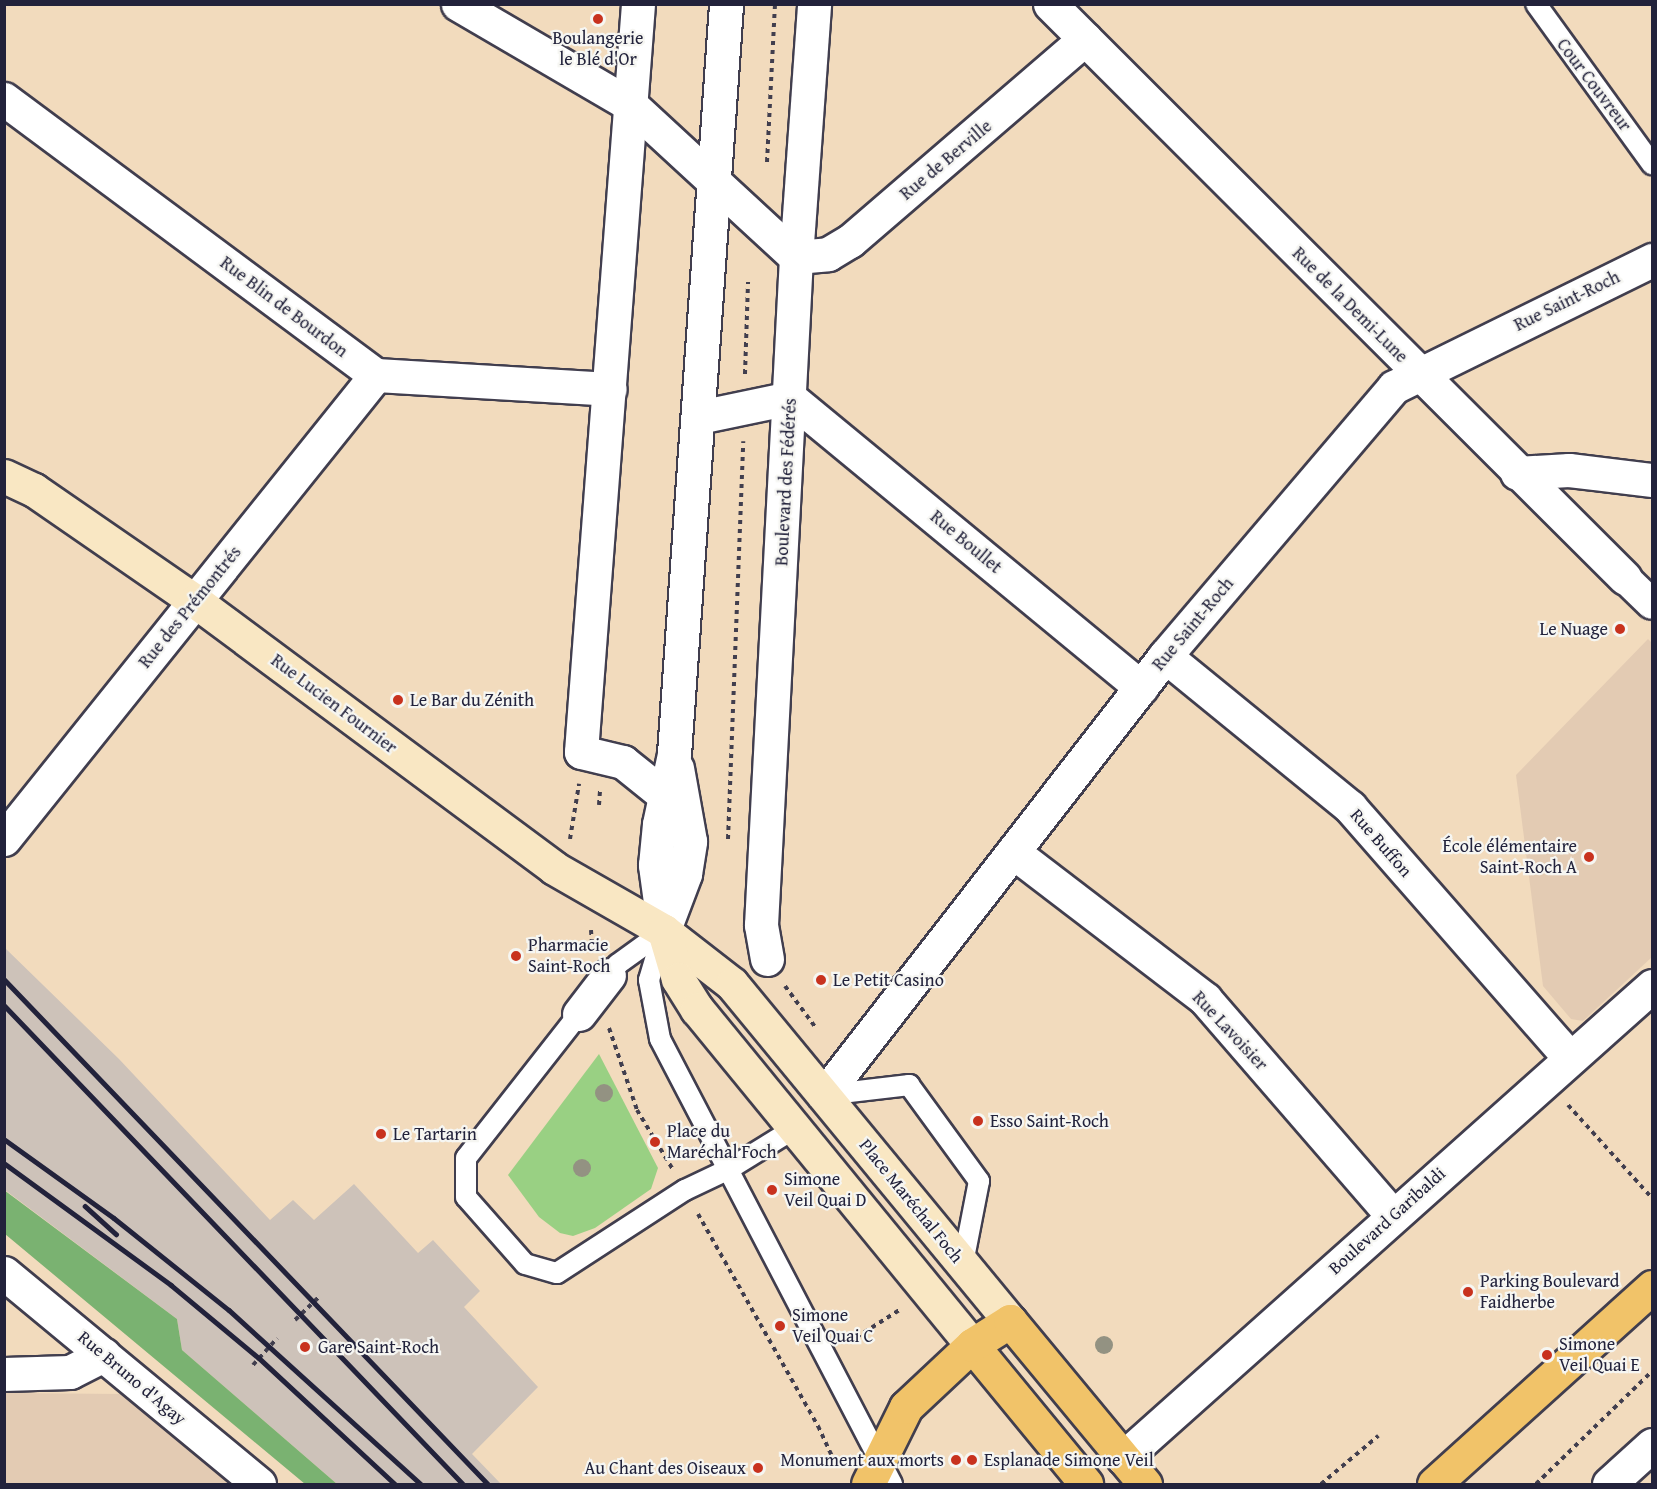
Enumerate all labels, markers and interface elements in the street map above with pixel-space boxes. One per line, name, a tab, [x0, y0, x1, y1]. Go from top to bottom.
marker: Boulangerie le Blé d'Or	[591, 12, 605, 26]
place label: Boulangerie le Blé d'Or	[552, 28, 644, 70]
street label: Cour Couvreur	[1552, 34, 1636, 136]
street label: Rue de Berville	[896, 115, 996, 205]
street label: Rue de la Demi-Lune	[1288, 243, 1412, 367]
street label: Rue Blin de Bourdon	[216, 252, 352, 362]
street label: Rue Saint-Roch	[1511, 266, 1623, 336]
street label: Boulevard des Fédérés	[771, 398, 801, 566]
street label: Rue Boullet	[926, 506, 1006, 578]
street label: Rue des Prémontrés	[134, 542, 246, 672]
street label: Rue Saint-Roch	[1148, 573, 1238, 675]
place label: Le Nuage	[1539, 618, 1608, 640]
marker: Le Nuage	[1613, 622, 1627, 636]
street label: Rue Lucien Fournier	[267, 650, 401, 758]
place label: Le Bar du Zénith	[410, 689, 534, 711]
marker: Le Bar du Zénith	[391, 693, 405, 707]
street label: Rue Buffon	[1346, 804, 1416, 882]
place label: École élémentaire Saint-Roch A	[1443, 836, 1577, 878]
marker: École élémentaire Saint-Roch A	[1582, 850, 1596, 864]
place label: Pharmacie Saint-Roch	[528, 935, 610, 978]
marker: Pharmacie Saint-Roch	[509, 949, 523, 963]
place label: Le Petit Casino	[833, 969, 944, 991]
marker: Le Petit Casino	[814, 973, 828, 987]
street label: Rue Lavoisier	[1188, 987, 1272, 1075]
place label: Esso Saint-Roch	[990, 1110, 1109, 1132]
marker: Esso Saint-Roch	[971, 1114, 985, 1128]
place label: Place du Maréchal Foch	[667, 1121, 777, 1164]
place label: Le Tartarin	[393, 1123, 477, 1145]
marker: Le Tartarin	[374, 1127, 388, 1141]
marker: Place du Maréchal Foch	[648, 1135, 662, 1149]
street label: Place Maréchal Foch	[854, 1135, 968, 1267]
street label: Boulevard Garibaldi	[1324, 1163, 1450, 1279]
place label: Simone Veil Quai D	[784, 1169, 866, 1212]
marker: Simone Veil Quai D	[765, 1183, 779, 1197]
place label: Parking Boulevard Faidherbe	[1480, 1271, 1619, 1314]
marker: Parking Boulevard Faidherbe	[1461, 1285, 1475, 1299]
place label: Simone Veil Quai C	[792, 1305, 873, 1348]
marker: Simone Veil Quai C	[773, 1319, 787, 1333]
street label: Rue Bruno d'Agay	[73, 1326, 191, 1430]
place label: Simone Veil Quai E	[1559, 1334, 1640, 1376]
place label: Gare Saint-Roch	[318, 1336, 439, 1358]
marker: Gare Saint-Roch	[296, 1338, 314, 1356]
marker: Simone Veil Quai E	[1540, 1348, 1554, 1362]
place label: Monument aux morts	[780, 1449, 944, 1471]
place label: Esplanade Simone Veil	[984, 1449, 1154, 1471]
marker: Monument aux morts	[949, 1453, 963, 1467]
marker: Esplanade Simone Veil	[965, 1453, 979, 1467]
place label: Au Chant des Oiseaux	[584, 1457, 746, 1479]
marker: Au Chant des Oiseaux	[751, 1461, 765, 1475]

